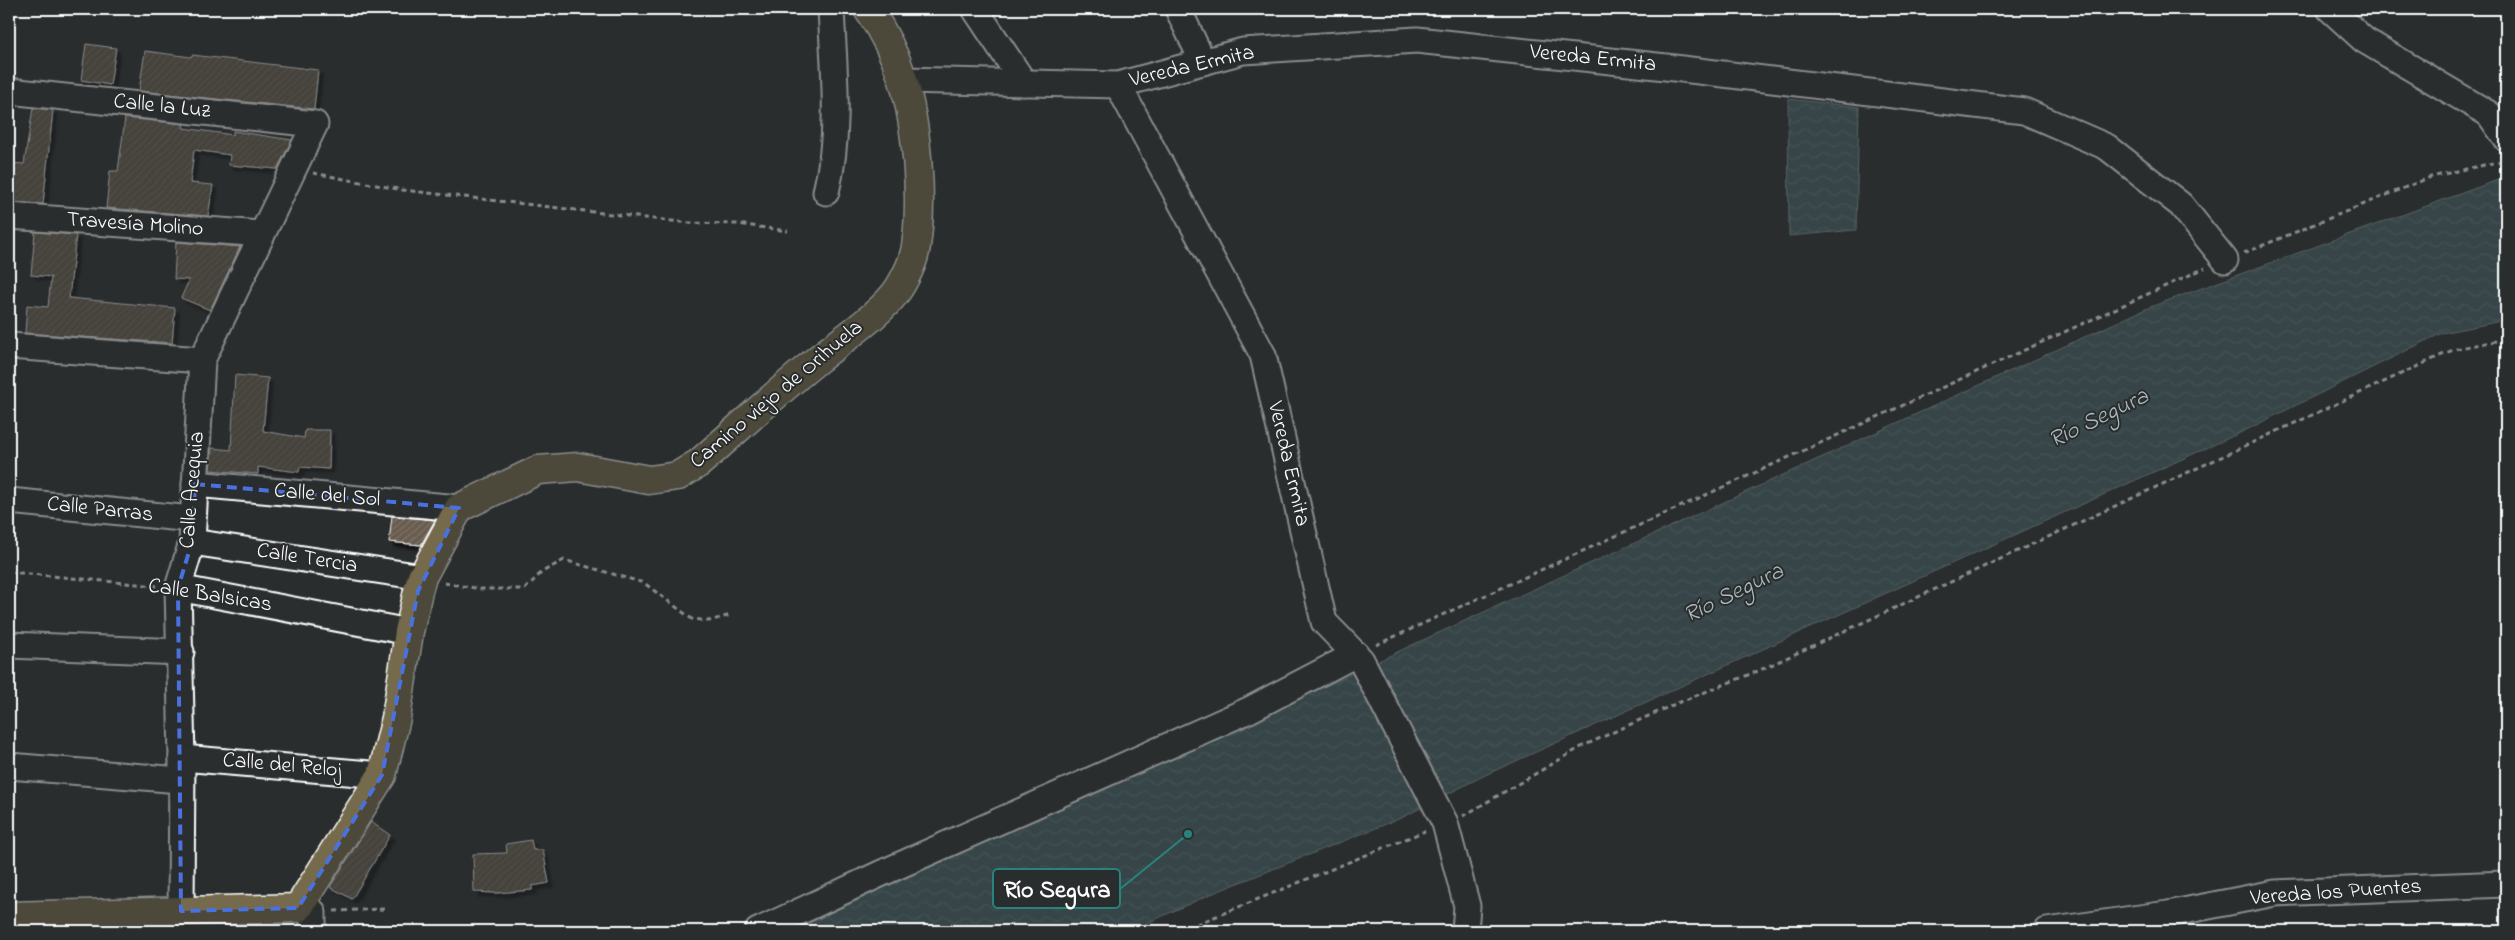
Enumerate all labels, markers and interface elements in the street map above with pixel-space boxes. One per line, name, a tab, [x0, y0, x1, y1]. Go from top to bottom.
street label: Vereda Ermita	[1527, 36, 1658, 82]
street label: Vereda Ermita	[1126, 37, 1258, 97]
street label: Calle la Luz	[112, 86, 213, 128]
street label: Travesía Molino	[66, 204, 204, 246]
street label: Camino viejo de Orihuela	[683, 313, 871, 477]
water label: Río Segura	[2043, 379, 2156, 458]
street label: Vereda Ermita	[1258, 398, 1318, 530]
street label: Calle Acequia	[172, 430, 214, 550]
street label: Calle del Sol	[272, 475, 382, 517]
street label: Calle Parras	[45, 489, 155, 531]
street label: Calle Tercia	[254, 535, 360, 583]
water label: Río Segura	[1678, 554, 1791, 633]
street label: Calle Balsicas	[146, 570, 274, 622]
street label: Calle del Reloj	[221, 745, 343, 787]
callout: Río Segura	[993, 869, 1120, 908]
street label: Vereda los Puentes	[2248, 871, 2423, 915]
text: Río Segura	[1003, 874, 1111, 910]

